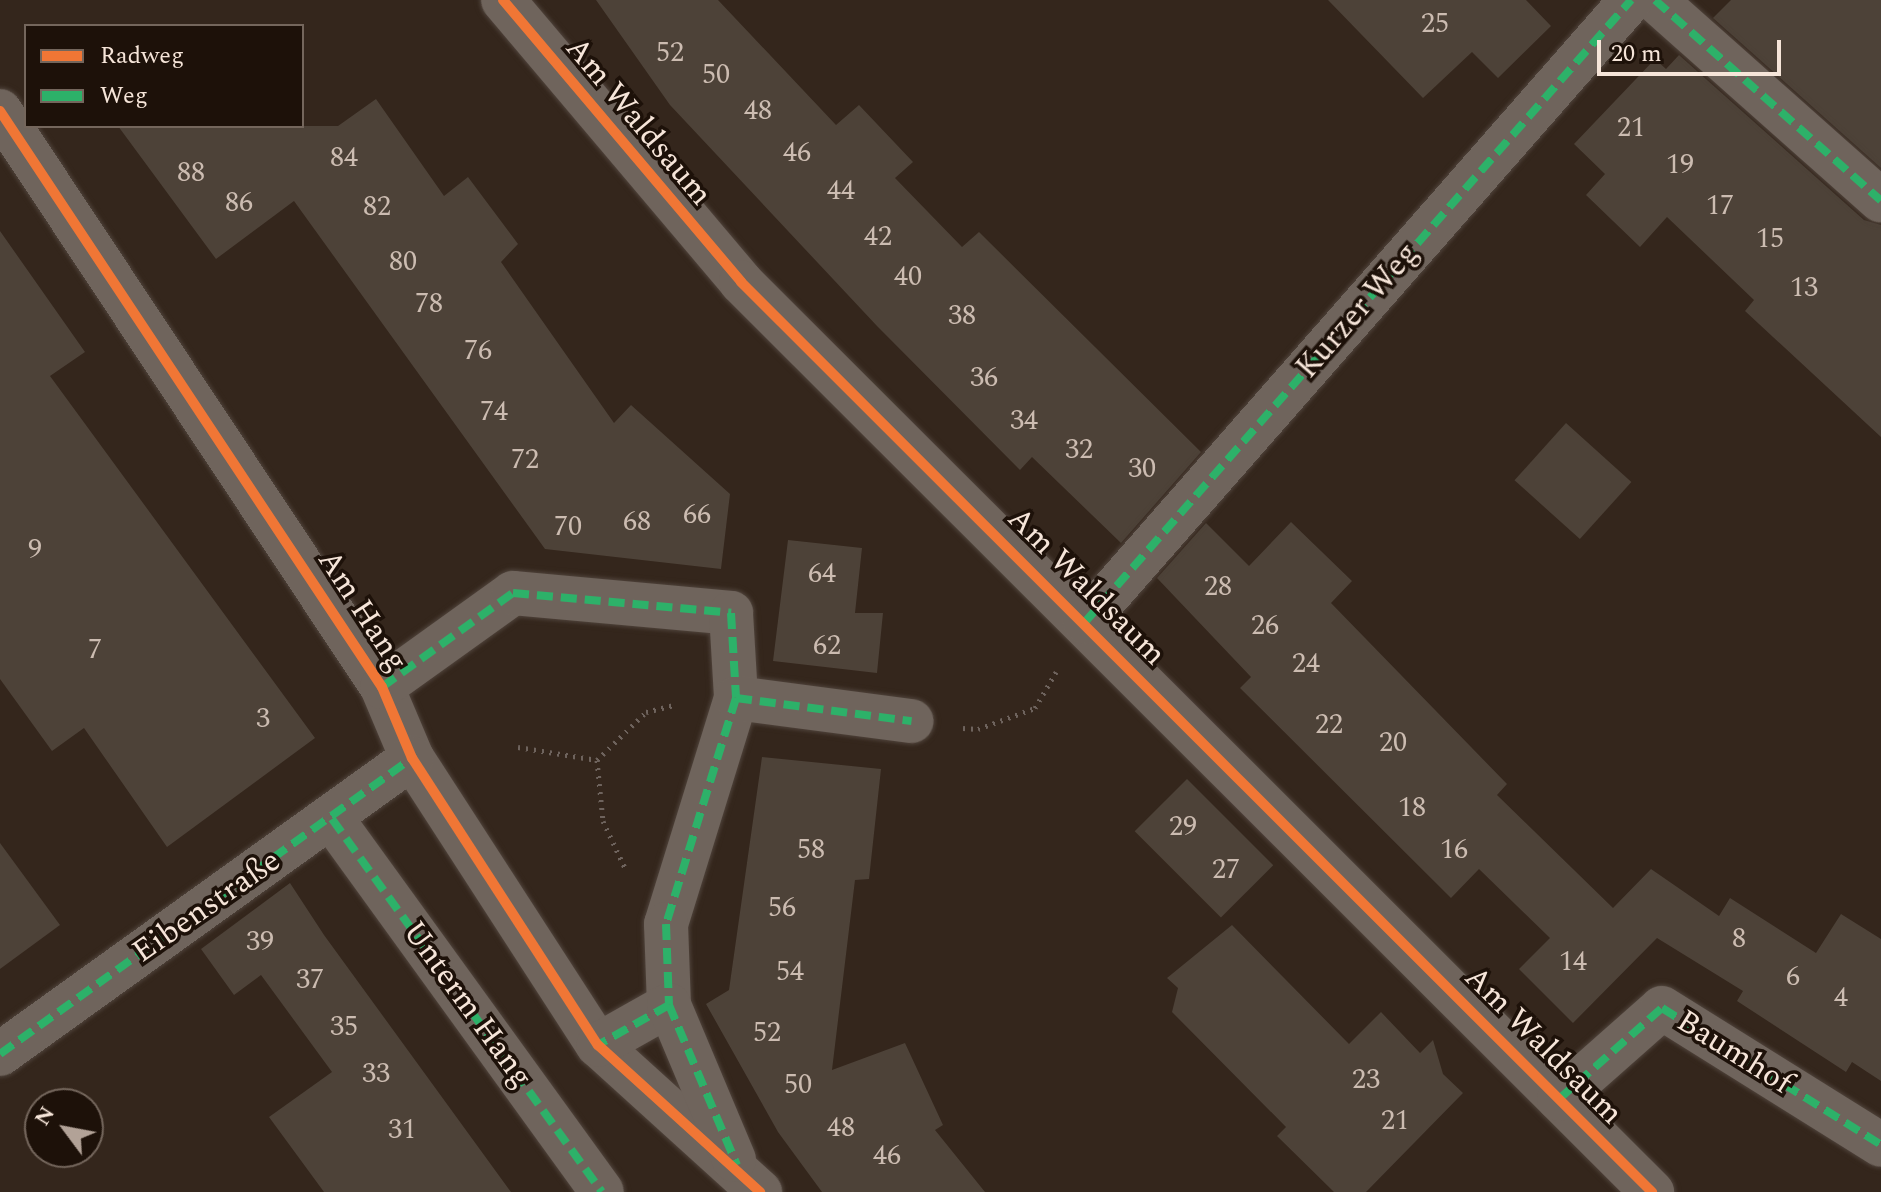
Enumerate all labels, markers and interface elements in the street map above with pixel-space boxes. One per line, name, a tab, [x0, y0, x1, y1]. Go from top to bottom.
house number: 25	[1421, 7, 1449, 41]
legend	[24, 24, 304, 128]
scale bar	[1601, 24, 1785, 74]
street label: Am Waldsaum	[556, 30, 720, 214]
house number: 52	[656, 36, 684, 70]
text: 20 m	[1611, 36, 1662, 72]
text: Radweg	[100, 38, 184, 74]
house number: 50	[702, 58, 730, 92]
text: Weg	[100, 78, 148, 114]
house number: 48	[744, 94, 772, 128]
house number: 21	[1617, 111, 1645, 145]
house number: 46	[783, 136, 811, 170]
house number: 84	[330, 141, 358, 175]
house number: 19	[1666, 148, 1694, 182]
house number: 88	[177, 156, 205, 190]
house number: 44	[827, 174, 855, 208]
house number: 86	[225, 186, 253, 220]
house number: 17	[1706, 189, 1734, 223]
house number: 82	[363, 190, 391, 224]
house number: 42	[864, 220, 892, 254]
house number: 15	[1756, 222, 1784, 256]
street label: Kurzer Weg	[1288, 235, 1428, 387]
house number: 80	[389, 245, 417, 279]
house number: 40	[894, 260, 922, 294]
house number: 13	[1790, 271, 1818, 305]
house number: 78	[415, 287, 443, 321]
house number: 38	[948, 299, 976, 333]
house number: 76	[464, 334, 492, 368]
house number: 36	[970, 361, 998, 395]
house number: 74	[480, 395, 508, 429]
house number: 34	[1010, 404, 1038, 438]
house number: 32	[1065, 433, 1093, 467]
house number: 72	[511, 443, 539, 477]
house number: 30	[1128, 452, 1156, 486]
house number: 66	[683, 498, 711, 532]
street label: Am Waldsaum	[999, 500, 1173, 674]
house number: 68	[623, 505, 651, 539]
house number: 70	[554, 510, 582, 544]
house number: 9	[28, 533, 42, 567]
street label: Am Hang	[309, 543, 415, 679]
house number: 64	[808, 557, 836, 591]
house number: 28	[1204, 570, 1232, 604]
house number: 26	[1251, 609, 1279, 643]
house number: 62	[813, 629, 841, 663]
house number: 7	[88, 633, 102, 667]
house number: 24	[1292, 647, 1320, 681]
house number: 3	[256, 702, 270, 736]
house number: 22	[1315, 708, 1343, 742]
house number: 20	[1379, 726, 1407, 760]
house number: 18	[1398, 791, 1426, 825]
house number: 29	[1169, 810, 1197, 844]
house number: 58	[797, 833, 825, 867]
house number: 16	[1440, 833, 1468, 867]
street label: Eibenstraße	[126, 842, 288, 972]
house number: 27	[1212, 853, 1240, 887]
house number: 56	[768, 891, 796, 925]
street label: Unterm Hang	[394, 914, 540, 1096]
house number: 8	[1732, 922, 1746, 956]
house number: 39	[246, 925, 274, 959]
house number: 14	[1559, 945, 1587, 979]
house number: 54	[776, 955, 804, 989]
street label: Am Waldsaum	[1456, 959, 1630, 1133]
house number: 6	[1786, 960, 1800, 994]
house number: 37	[296, 963, 324, 997]
house number: 4	[1834, 981, 1848, 1015]
street label: Baumhof	[1669, 1003, 1799, 1103]
house number: 35	[330, 1010, 358, 1044]
house number: 52	[753, 1016, 781, 1050]
house number: 33	[362, 1057, 390, 1091]
house number: 23	[1352, 1063, 1380, 1097]
house number: 50	[784, 1068, 812, 1102]
north arrow	[24, 1088, 104, 1168]
text: N	[26, 1100, 64, 1132]
house number: 21	[1381, 1104, 1409, 1138]
house number: 48	[827, 1111, 855, 1145]
house number: 31	[388, 1113, 416, 1147]
house number: 46	[873, 1139, 901, 1173]

